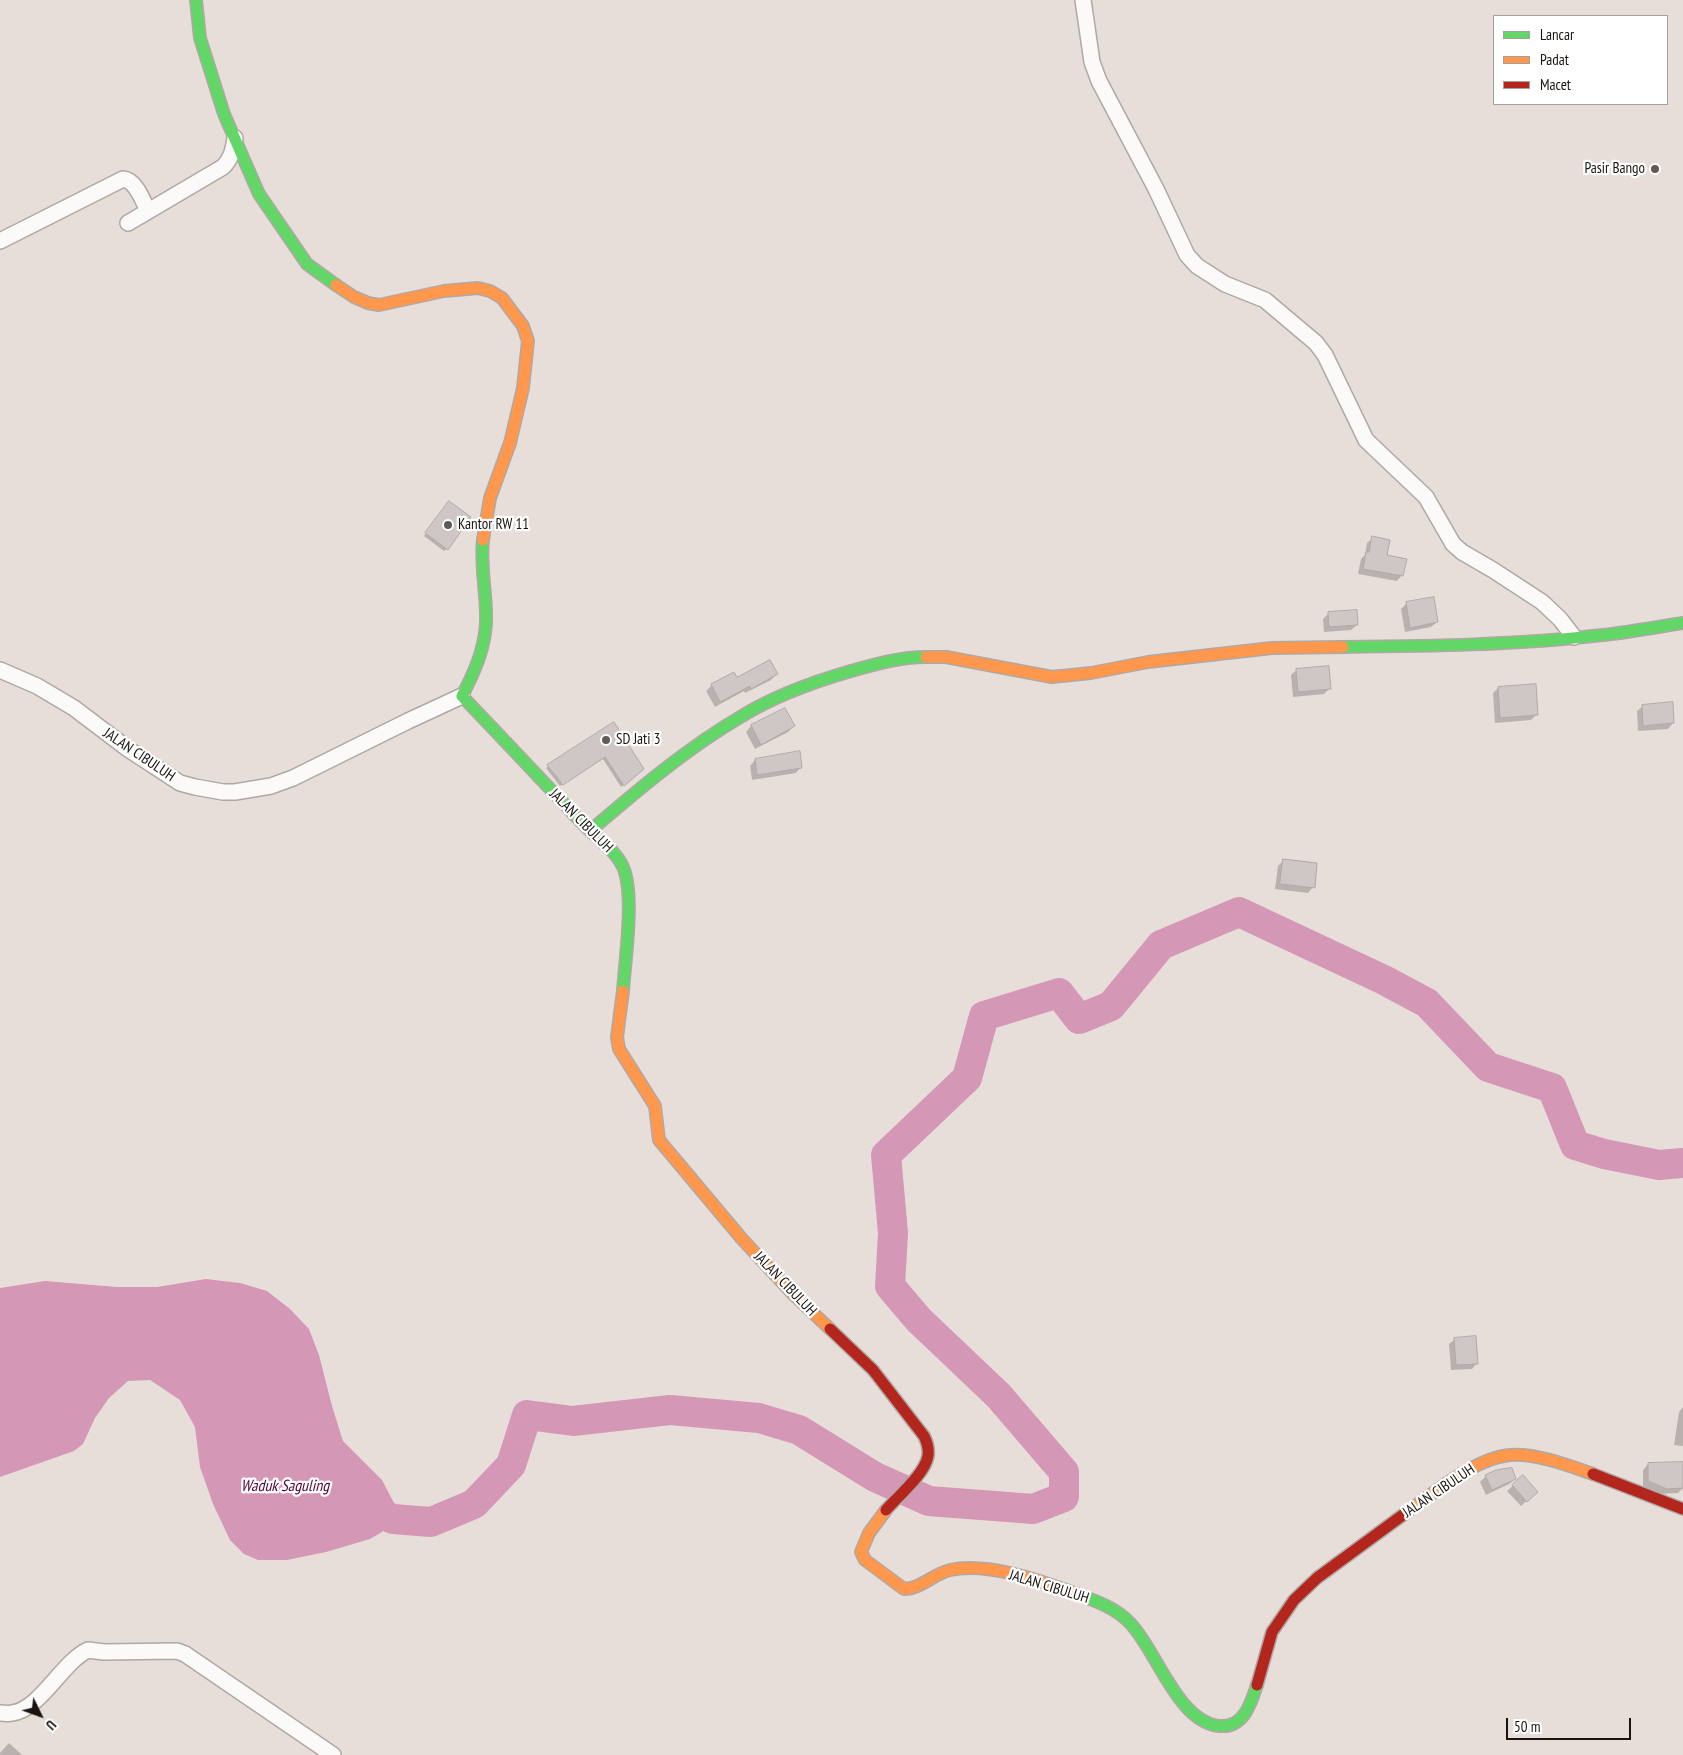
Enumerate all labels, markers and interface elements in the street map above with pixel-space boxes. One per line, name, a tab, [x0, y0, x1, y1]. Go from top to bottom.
legend	[1493, 15, 1668, 105]
text: Lancar	[1540, 25, 1574, 44]
text: Padat	[1540, 50, 1569, 69]
text: Macet	[1540, 75, 1571, 94]
place label: Pasir Bango	[1584, 160, 1645, 178]
marker: Pasir Bango	[1649, 163, 1661, 175]
place label: Kantor RW 11	[458, 516, 529, 534]
marker: Kantor RW 11	[442, 519, 454, 531]
street label: JALAN CIBULUH	[100, 724, 178, 786]
place label: SD Jati 3	[616, 731, 660, 749]
marker: SD Jati 3	[600, 734, 612, 746]
street label: JALAN CIBULUH	[545, 785, 617, 857]
street label: JALAN CIBULUH	[750, 1248, 820, 1320]
street label: JALAN CIBULUH	[1400, 1460, 1478, 1522]
water label: Waduk Saguling	[241, 1476, 329, 1496]
street label: JALAN CIBULUH	[1007, 1566, 1091, 1608]
north arrow	[15, 1690, 65, 1740]
scale bar	[1508, 1708, 1633, 1740]
text: U	[42, 1716, 60, 1734]
text: 50 m	[1514, 1717, 1540, 1736]

